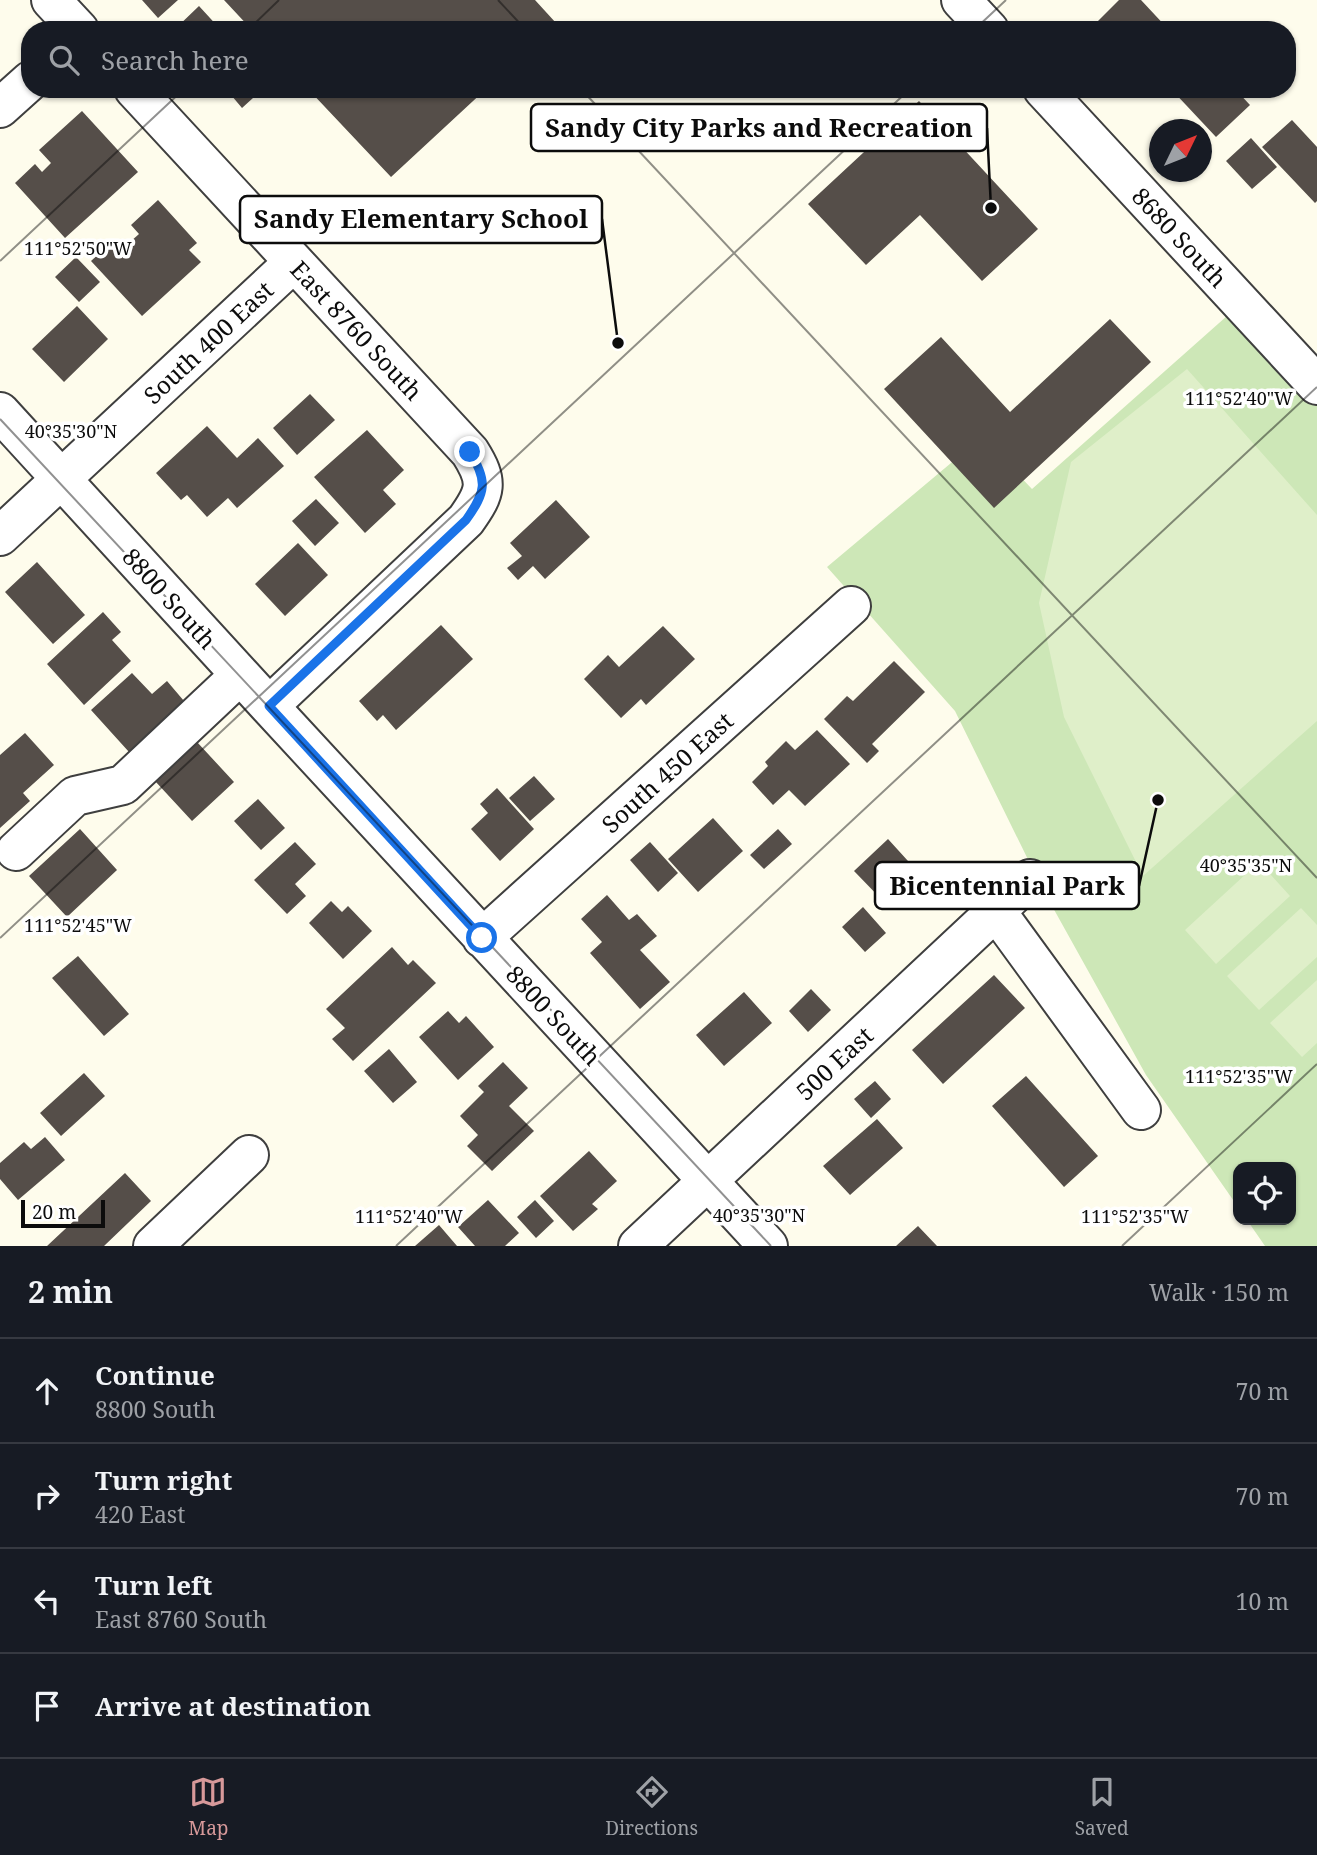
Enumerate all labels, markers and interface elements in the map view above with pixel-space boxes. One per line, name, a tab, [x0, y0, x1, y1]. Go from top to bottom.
search box	[21, 21, 1296, 98]
icon: search	[45, 41, 83, 79]
text: Search here	[101, 42, 249, 78]
callout: Sandy City Parks and Recreation	[531, 104, 987, 151]
text: Sandy City Parks and Recreation	[545, 109, 973, 145]
north arrow	[1149, 119, 1212, 182]
street label: 8680 South	[1125, 180, 1235, 294]
callout: Sandy Elementary School	[240, 196, 602, 243]
text: Sandy Elementary School	[254, 200, 588, 236]
text: 111°52'50"W	[24, 236, 132, 260]
street label: East 8760 South	[284, 253, 430, 407]
street label: South 400 East	[136, 273, 280, 411]
text: 111°52'40"W	[1185, 386, 1293, 410]
text: 40°35'30"N	[25, 419, 118, 443]
route end	[454, 436, 485, 467]
street label: 8800 South	[116, 540, 224, 656]
street label: South 450 East	[594, 704, 740, 840]
text: 40°35'35"N	[1200, 853, 1293, 877]
callout: Bicentennial Park	[875, 862, 1139, 909]
text: Bicentennial Park	[889, 867, 1125, 903]
text: 111°52'45"W	[24, 913, 132, 937]
route start	[466, 922, 497, 953]
street label: 8800 South	[499, 958, 609, 1072]
street label: 500 East	[788, 1019, 880, 1107]
text: 111°52'35"W	[1185, 1064, 1293, 1088]
map controls	[1233, 1162, 1296, 1225]
button: locate	[1233, 1162, 1296, 1225]
scale bar	[21, 1197, 105, 1229]
text: 20 m	[32, 1199, 76, 1225]
text: 40°35'30"N	[713, 1203, 806, 1227]
text: 111°52'40"W	[355, 1204, 463, 1228]
text: 111°52'35"W	[1081, 1204, 1189, 1228]
text: 2 min	[28, 1271, 113, 1312]
text: Walk · 150 m	[1149, 1276, 1289, 1308]
text: Continue	[95, 1357, 215, 1393]
icon: ahead	[28, 1372, 66, 1410]
text: 70 m	[1236, 1375, 1289, 1407]
text: 8800 South	[95, 1393, 216, 1425]
text: Turn right	[95, 1462, 232, 1498]
icon: right	[28, 1477, 66, 1515]
text: 70 m	[1236, 1480, 1289, 1512]
text: 420 East	[95, 1498, 185, 1530]
text: Turn left	[95, 1567, 212, 1603]
icon: left	[28, 1582, 66, 1620]
text: 10 m	[1236, 1585, 1289, 1617]
text: East 8760 South	[95, 1603, 267, 1635]
icon: arrive	[28, 1687, 66, 1725]
text: Arrive at destination	[95, 1688, 371, 1724]
tab: Map	[188, 1773, 229, 1841]
tab: Directions	[605, 1773, 698, 1841]
tab: Saved	[1075, 1773, 1129, 1841]

